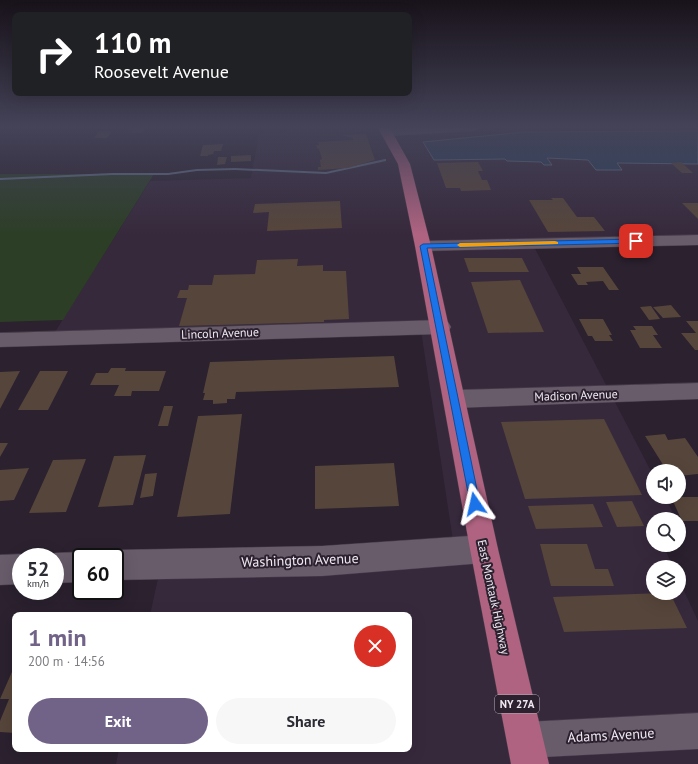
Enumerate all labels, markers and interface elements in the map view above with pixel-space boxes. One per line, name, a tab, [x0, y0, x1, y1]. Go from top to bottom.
text: 110 m	[94, 24, 171, 61]
icon: right	[28, 28, 80, 80]
text: Roosevelt Avenue	[94, 60, 229, 83]
pin	[619, 224, 653, 258]
icon: arrive	[625, 230, 647, 252]
street label: Lincoln Avenue	[181, 324, 259, 342]
street label: Madison Avenue	[534, 386, 618, 404]
map controls	[646, 464, 686, 600]
button: sound	[646, 464, 686, 504]
position arrow	[454, 483, 496, 525]
button: search	[646, 512, 686, 552]
street label: East Montauk Highway	[475, 538, 514, 656]
speed limit sign: 60	[72, 548, 124, 600]
street label: Washington Avenue	[241, 549, 359, 571]
text: 52	[27, 556, 49, 582]
button: layers	[646, 560, 686, 600]
text: km/h	[27, 577, 49, 590]
text: 1 min	[28, 622, 87, 653]
button: close	[354, 625, 396, 667]
text: 200 m · 14:56	[28, 653, 105, 670]
road number: NY 27A	[495, 695, 539, 713]
button: Exit	[28, 698, 208, 744]
button: Share	[216, 698, 396, 744]
street label: Adams Avenue	[567, 724, 655, 746]

